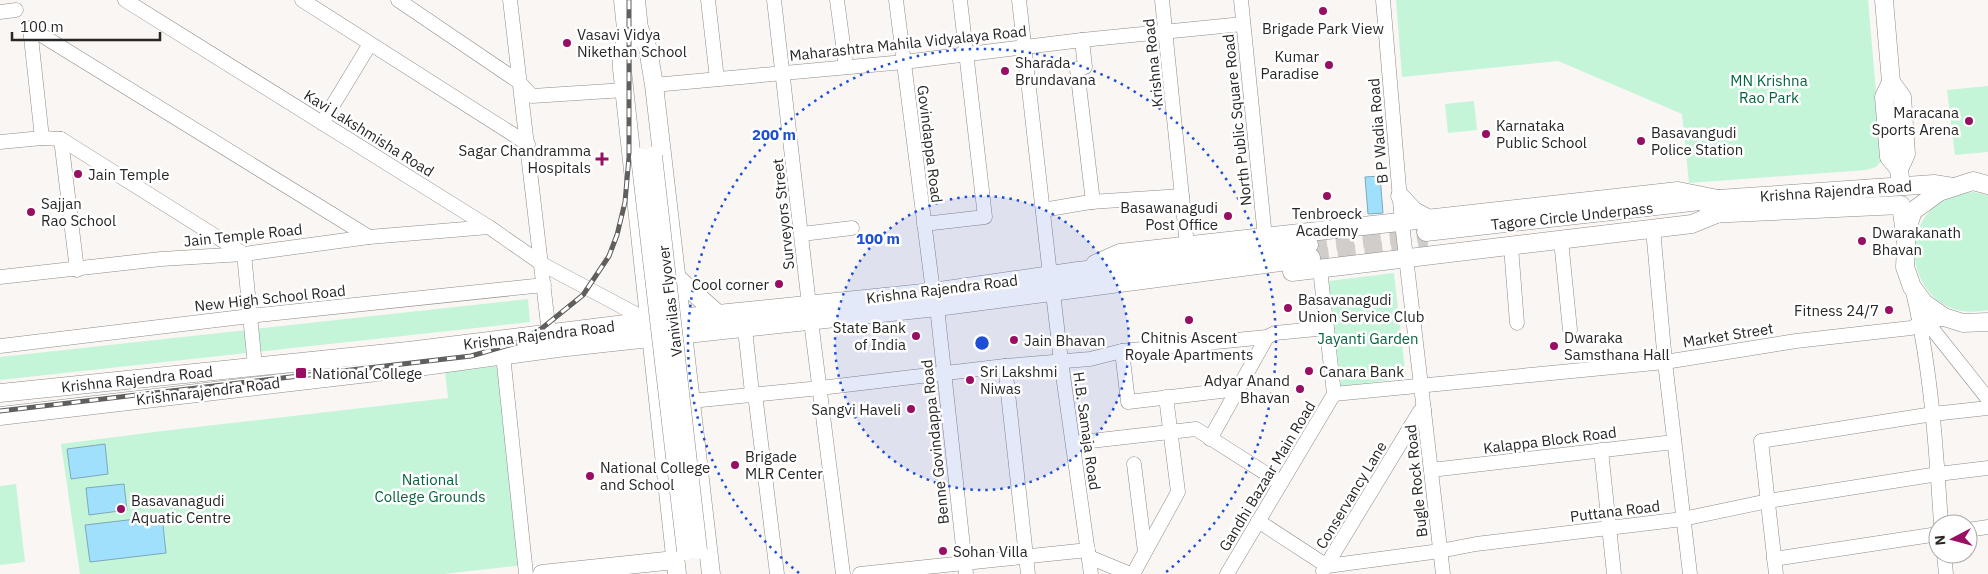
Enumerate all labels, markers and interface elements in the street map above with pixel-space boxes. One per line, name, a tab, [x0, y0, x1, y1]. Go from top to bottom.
marker: Brigade Park View	[1317, 5, 1329, 17]
scale bar	[12, 10, 160, 42]
text: 100 m	[20, 17, 64, 36]
street label: Krishna Road	[1139, 18, 1167, 108]
place label: Brigade Park View	[1262, 19, 1384, 38]
street label: Maharashtra Mahila Vidyalaya Road	[788, 21, 1028, 65]
place label: Vasavi Vidya Nikethan School	[577, 25, 687, 61]
street label: North Public Square Road	[1219, 33, 1255, 207]
marker: Vasavi Vidya Nikethan School	[561, 37, 573, 49]
place label: Kumar Paradise	[1261, 47, 1319, 83]
place label: Sharada Brundavana	[1015, 53, 1096, 89]
marker: Kumar Paradise	[1323, 59, 1335, 71]
marker: Sharada Brundavana	[999, 65, 1011, 77]
park label: MN Krishna Rao Park	[1730, 71, 1808, 107]
street label: B P Wadia Road	[1364, 78, 1392, 184]
street label: Govindappa Road	[913, 84, 947, 204]
street label: Kavi Lakshmisha Road	[301, 85, 437, 181]
place label: Maracana Sports Arena	[1872, 103, 1959, 139]
marker: Maracana Sports Arena	[1963, 115, 1975, 127]
place label: Karnataka Public School	[1496, 116, 1587, 152]
place label: Basavangudi Police Station	[1651, 123, 1743, 159]
text: 200 m	[752, 125, 796, 144]
marker: Karnataka Public School	[1480, 128, 1492, 140]
marker: Basavangudi Police Station	[1635, 135, 1647, 147]
place label: Sagar Chandramma Hospitals	[459, 141, 591, 177]
marker: Sagar Chandramma Hospitals	[595, 152, 609, 166]
street label: Surveyors Street	[768, 158, 798, 270]
place label: Jain Temple	[88, 165, 169, 184]
marker: Jain Temple	[72, 168, 84, 180]
street label: Krishna Rajendra Road	[1759, 176, 1913, 206]
marker: Tenbroeck Academy	[1321, 190, 1333, 202]
place label: Sajjan Rao School	[41, 194, 116, 230]
place label: Basawanagudi Post Office	[1120, 198, 1218, 234]
street label: Tagore Circle Underpass	[1490, 198, 1654, 234]
place label: Tenbroeck Academy	[1292, 204, 1362, 240]
marker: Sajjan Rao School	[25, 206, 37, 218]
marker: Basawanagudi Post Office	[1222, 210, 1234, 222]
street label: Jain Temple Road	[183, 219, 303, 251]
place label: Dwarakanath Bhavan	[1872, 223, 1961, 259]
text: 100 m	[856, 229, 900, 248]
marker: Dwarakanath Bhavan	[1856, 235, 1868, 247]
street label: Vanivilas Flyover	[654, 244, 686, 358]
street label: Krishna Rajendra Road	[865, 270, 1019, 308]
place label: Cool corner	[692, 275, 769, 294]
marker: Cool corner	[773, 278, 785, 290]
street label: New High School Road	[193, 281, 347, 315]
place label: Basavanagudi Union Service Club	[1298, 290, 1424, 326]
place label: Fitness 24/7	[1794, 301, 1879, 320]
marker: Basavanagudi Union Service Club	[1282, 302, 1294, 314]
marker: Fitness 24/7	[1883, 304, 1895, 316]
marker: Chitnis Ascent Royale Apartments	[1183, 314, 1195, 326]
street label: Krishna Rajendra Road	[462, 316, 616, 354]
place label: State Bank of India	[833, 318, 906, 354]
street label: Market Street	[1681, 318, 1775, 352]
place label: Chitnis Ascent Royale Apartments	[1125, 328, 1253, 364]
place label: Dwaraka Samsthana Hall	[1564, 328, 1670, 364]
park label: Jayanti Garden	[1317, 329, 1419, 348]
marker: State Bank of India	[910, 330, 922, 342]
place label: Jain Bhavan	[1024, 331, 1105, 350]
centre of rings	[973, 334, 991, 352]
marker: Jain Bhavan	[1008, 334, 1020, 346]
marker: Dwaraka Samsthana Hall	[1548, 340, 1560, 352]
street label: Benne Govindappa Road	[917, 359, 953, 525]
street label: Krishna Rajendra Road	[60, 362, 214, 396]
place label: Sri Lakshmi Niwas	[980, 362, 1057, 398]
place label: Canara Bank	[1319, 362, 1404, 381]
place label: National College	[312, 364, 422, 383]
marker: Canara Bank	[1303, 365, 1315, 377]
marker: National College	[294, 366, 308, 380]
street label: H.B. Samaja Road	[1069, 371, 1105, 491]
place label: Adyar Anand Bhavan	[1204, 371, 1290, 407]
street label: Krishnarajendra Road	[135, 373, 281, 409]
marker: Sri Lakshmi Niwas	[964, 374, 976, 386]
marker: Adyar Anand Bhavan	[1294, 383, 1306, 395]
street label: Gandhi Bazaar Main Road	[1215, 397, 1319, 555]
place label: Sangvi Haveli	[811, 400, 901, 419]
marker: Sangvi Haveli	[905, 403, 917, 415]
street label: Kalappa Block Road	[1482, 422, 1618, 458]
street label: Bugle Rock Road	[1401, 424, 1431, 538]
street label: Conservancy Lane	[1311, 438, 1391, 552]
place label: Brigade MLR Center	[745, 447, 823, 483]
place label: National College and School	[600, 458, 710, 494]
marker: Brigade MLR Center	[729, 459, 741, 471]
park label: National College Grounds	[375, 470, 485, 506]
marker: National College and School	[584, 470, 596, 482]
place label: Basavanagudi Aquatic Centre	[131, 491, 231, 527]
street label: Puttana Road	[1569, 496, 1661, 526]
marker: Basavanagudi Aquatic Centre	[115, 503, 127, 515]
north arrow	[1928, 514, 1978, 564]
text: N	[1931, 534, 1950, 546]
place label: Sohan Villa	[953, 542, 1028, 561]
marker: Sohan Villa	[937, 545, 949, 557]

